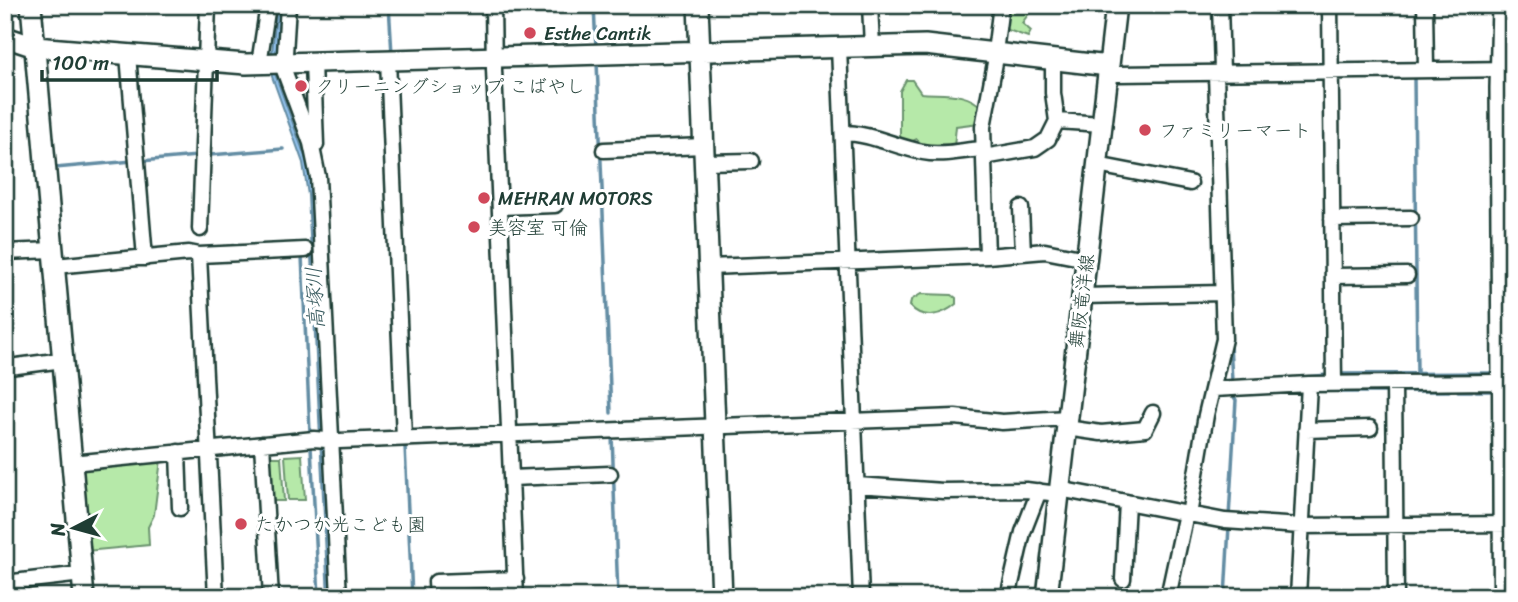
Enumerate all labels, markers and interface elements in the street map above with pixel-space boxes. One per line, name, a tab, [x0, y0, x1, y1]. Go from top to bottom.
place label: Esthe Cantik	[544, 17, 652, 50]
marker: Esthe Cantik	[522, 25, 538, 41]
scale bar	[42, 38, 217, 82]
text: 100 m	[52, 44, 109, 82]
place label: クリーニングショップ こばやし	[315, 70, 585, 103]
marker: クリーニングショップ こばやし	[293, 78, 309, 94]
place label: ファミリーマート	[1159, 114, 1311, 147]
marker: ファミリーマート	[1137, 122, 1153, 138]
place label: MEHRAN MOTORS	[498, 182, 653, 215]
marker: MEHRAN MOTORS	[476, 190, 492, 206]
place label: 美容室 可倫	[488, 211, 588, 244]
marker: 美容室 可倫	[466, 219, 482, 235]
street label: 舞阪竜洋線	[1059, 252, 1104, 350]
water label: 高塚川	[294, 266, 336, 330]
north arrow	[38, 494, 108, 564]
place label: たかつか光こども園	[255, 508, 426, 541]
marker: たかつか光こども園	[233, 516, 249, 532]
text: N	[40, 521, 75, 539]

